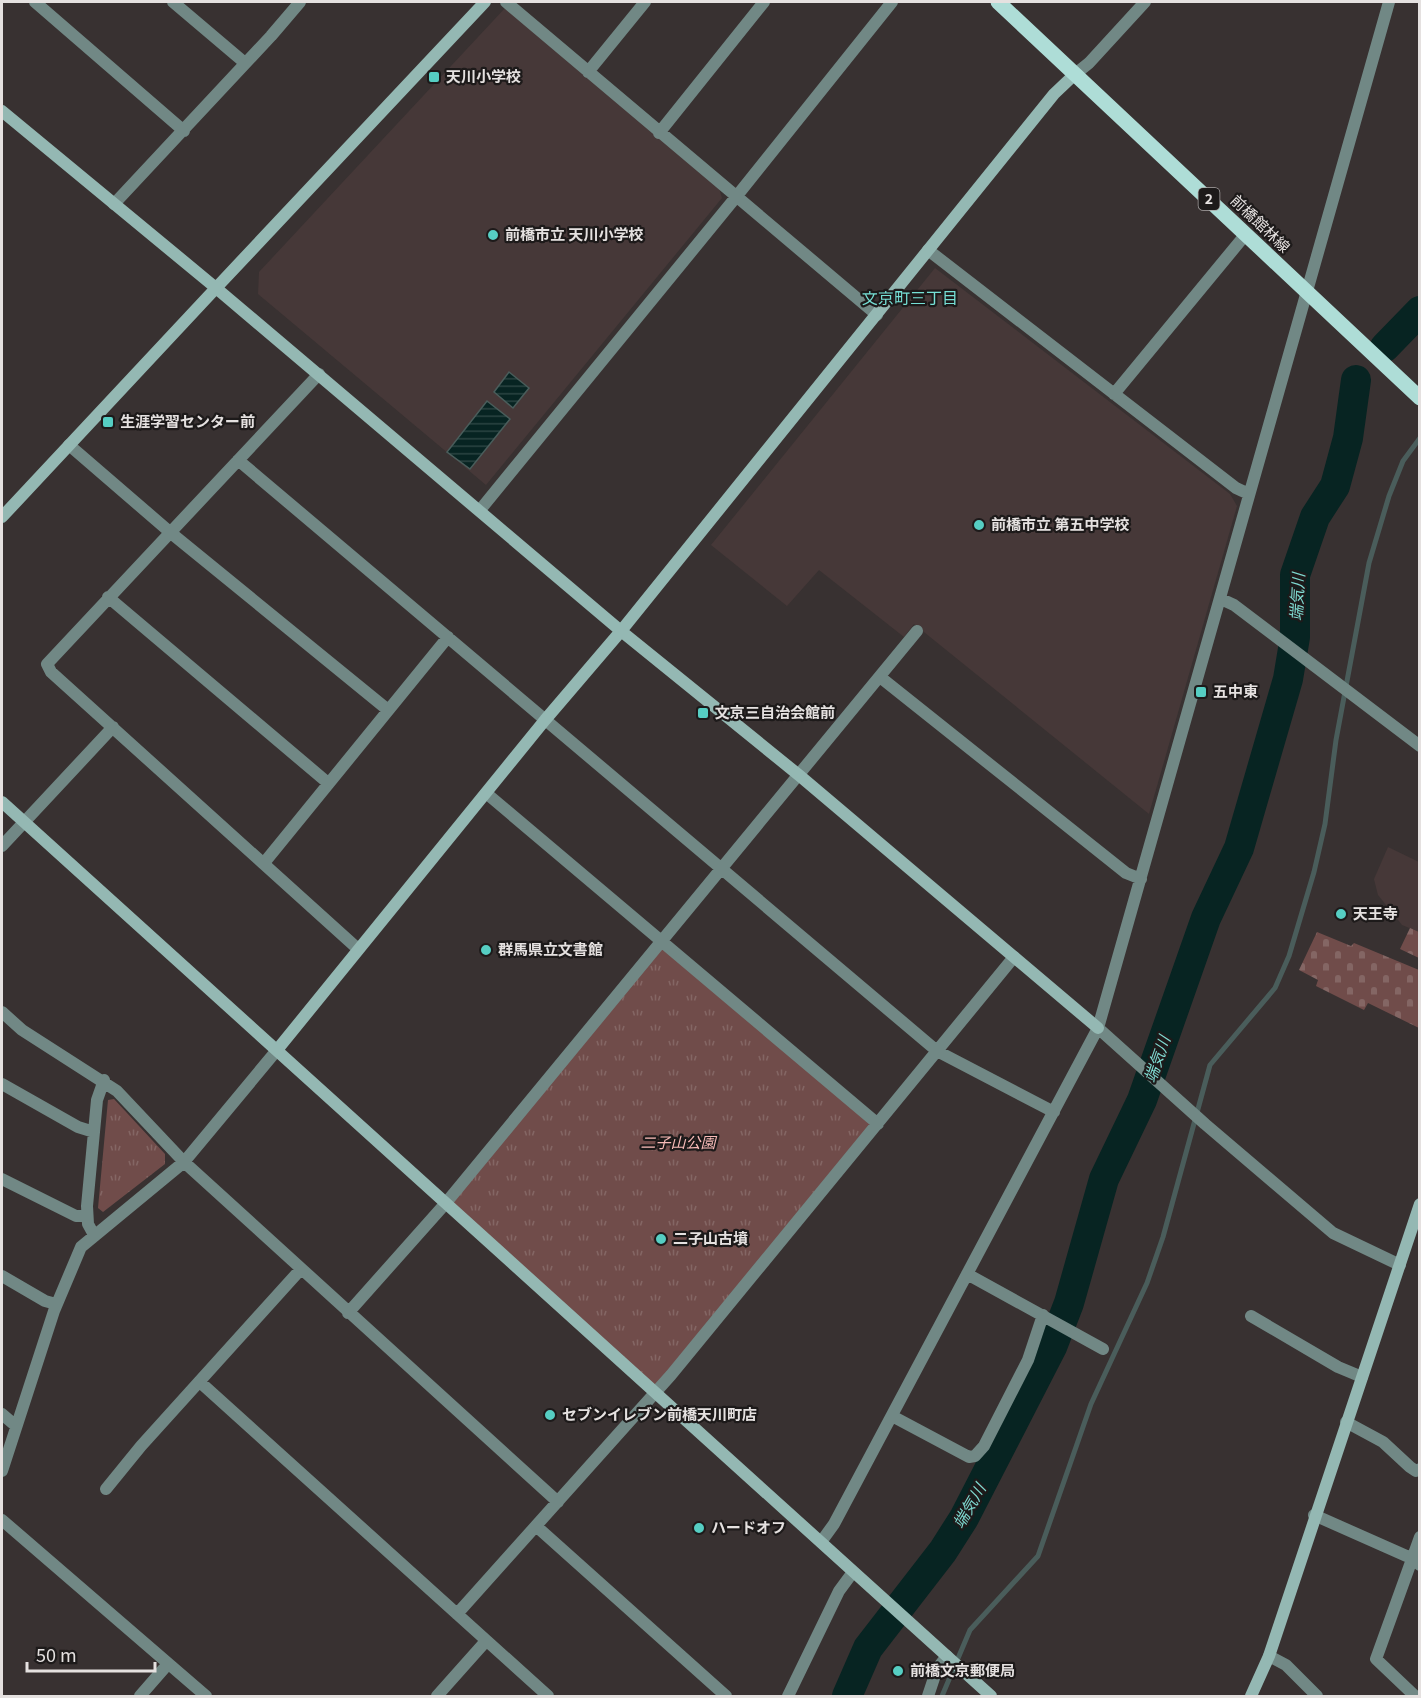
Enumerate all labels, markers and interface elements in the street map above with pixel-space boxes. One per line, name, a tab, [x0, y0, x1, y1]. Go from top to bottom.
place label: 天川小学校	[446, 65, 521, 86]
marker: 天川小学校	[427, 70, 441, 84]
road number: 2	[1198, 188, 1220, 210]
street label: 前橋館林線	[1227, 189, 1295, 257]
place label: 前橋市立 天川小学校	[505, 223, 643, 244]
marker: 前橋市立 天川小学校	[486, 228, 500, 242]
district label: 文京町三丁目	[862, 285, 958, 309]
place label: 生涯学習センター前	[120, 410, 255, 431]
marker: 生涯学習センター前	[101, 415, 115, 429]
place label: 前橋市立 第五中学校	[991, 513, 1129, 534]
marker: 前橋市立 第五中学校	[972, 518, 986, 532]
water label: 端気川	[1283, 570, 1309, 622]
place label: 五中東	[1213, 680, 1258, 701]
marker: 五中東	[1194, 685, 1208, 699]
place label: 文京三自治会館前	[715, 701, 835, 722]
marker: 文京三自治会館前	[696, 706, 710, 720]
place label: 天王寺	[1353, 902, 1398, 923]
marker: 天王寺	[1334, 907, 1348, 921]
place label: 群馬県立文書館	[498, 938, 603, 959]
marker: 群馬県立文書館	[479, 943, 493, 957]
water label: 端気川	[1137, 1030, 1176, 1085]
park label: 二子山公園	[640, 1131, 717, 1152]
place label: 二子山古墳	[673, 1227, 748, 1248]
marker: 二子山古墳	[654, 1232, 668, 1246]
place label: セブンイレブン前橋天川町店	[562, 1403, 757, 1424]
marker: セブンイレブン前橋天川町店	[543, 1408, 557, 1422]
water label: 端気川	[946, 1477, 992, 1532]
place label: ハードオフ	[711, 1516, 786, 1537]
marker: ハードオフ	[692, 1521, 706, 1535]
scale bar	[27, 1635, 154, 1673]
text: 50 m	[36, 1641, 77, 1667]
place label: 前橋文京郵便局	[910, 1659, 1015, 1680]
marker: 前橋文京郵便局	[891, 1664, 905, 1678]

